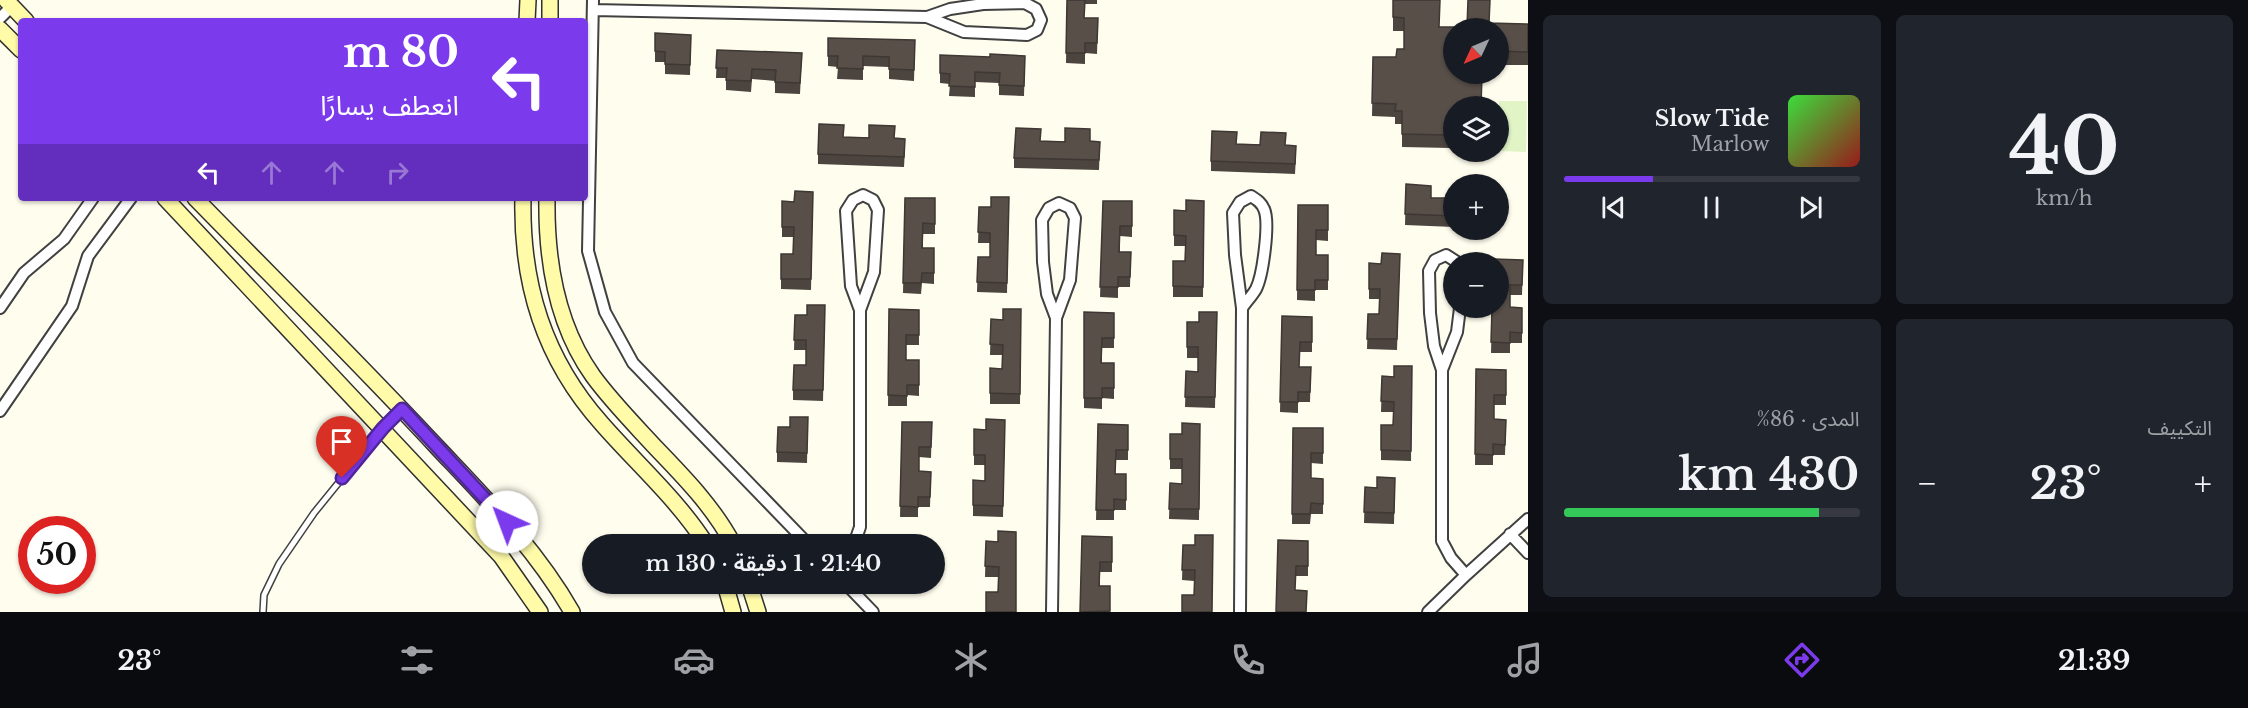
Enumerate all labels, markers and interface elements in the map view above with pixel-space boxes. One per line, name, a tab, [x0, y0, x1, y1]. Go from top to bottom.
north arrow	[1443, 18, 1509, 84]
map controls	[1443, 18, 1509, 318]
text: 80 m	[343, 26, 459, 78]
icon: left	[480, 42, 558, 120]
text: انعطف يسارًا	[320, 89, 459, 122]
button: layers	[1443, 96, 1509, 162]
text: 40	[2009, 98, 2120, 195]
text: Slow Tide	[1655, 105, 1770, 132]
text: Marlow	[1691, 132, 1770, 156]
icon: left	[192, 156, 225, 189]
icon: ahead	[255, 156, 288, 189]
icon: ahead	[318, 156, 351, 189]
icon: right	[381, 156, 414, 189]
button: +	[1443, 174, 1509, 240]
text: km/h	[2036, 186, 2093, 210]
icon: previous	[1597, 191, 1630, 224]
icon: pause	[1695, 191, 1728, 224]
icon: next	[1794, 191, 1827, 224]
button: −	[1443, 252, 1509, 318]
text: المدى · 86%	[1757, 407, 1860, 431]
pin	[316, 416, 367, 478]
text: التكييف	[2148, 416, 2212, 440]
icon: arrive	[325, 425, 358, 458]
text: 430 km	[1678, 446, 1860, 502]
text: 23°	[2029, 455, 2102, 511]
text: −	[1917, 463, 1937, 504]
text: +	[2194, 463, 2212, 504]
position arrow	[475, 490, 539, 554]
speed limit sign: 50	[18, 516, 96, 594]
text: 21:40 · 1 دقيقة · 130 m	[646, 550, 881, 577]
icon: filters	[396, 639, 438, 681]
icon: car	[673, 639, 715, 681]
icon: climate	[950, 639, 992, 681]
icon: phone	[1227, 639, 1269, 681]
icon: music	[1504, 639, 1546, 681]
icon: directions	[1781, 639, 1823, 681]
text: 23°	[118, 644, 161, 677]
text: 21:39	[2058, 644, 2131, 677]

